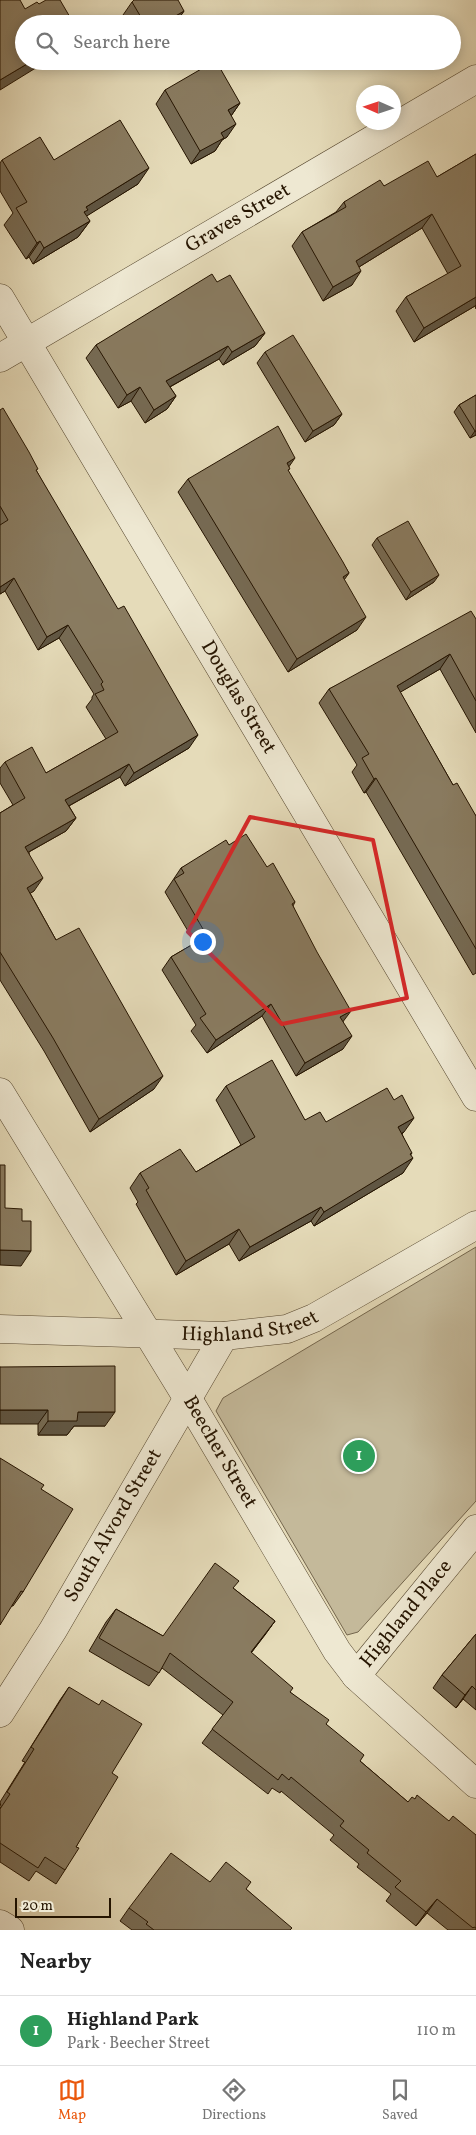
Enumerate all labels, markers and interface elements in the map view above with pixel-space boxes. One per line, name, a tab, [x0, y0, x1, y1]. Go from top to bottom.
search box	[15, 15, 461, 70]
icon: search	[33, 29, 61, 57]
text: Search here	[73, 30, 170, 56]
north arrow	[356, 85, 401, 130]
street label: Graves Street	[180, 177, 296, 260]
street label: Douglas Street	[193, 635, 283, 760]
your location	[190, 929, 216, 955]
street label: Highland Street	[181, 1304, 324, 1350]
street label: Beecher Street	[175, 1391, 264, 1514]
pin: 1	[343, 1437, 375, 1475]
street label: South Alvord Street	[58, 1444, 169, 1608]
street label: Highland Place	[354, 1554, 459, 1674]
scale bar	[15, 1895, 111, 1918]
text: 20 m	[22, 1897, 53, 1916]
text: Nearby	[20, 1948, 91, 1977]
text: Highland Park	[67, 2007, 199, 2033]
text: 1	[33, 2020, 39, 2042]
text: 110 m	[417, 2020, 456, 2042]
text: Park · Beecher Street	[67, 2033, 210, 2055]
tab: Map	[58, 2076, 86, 2125]
tab: Directions	[202, 2076, 266, 2125]
tab: Saved	[382, 2076, 418, 2125]

